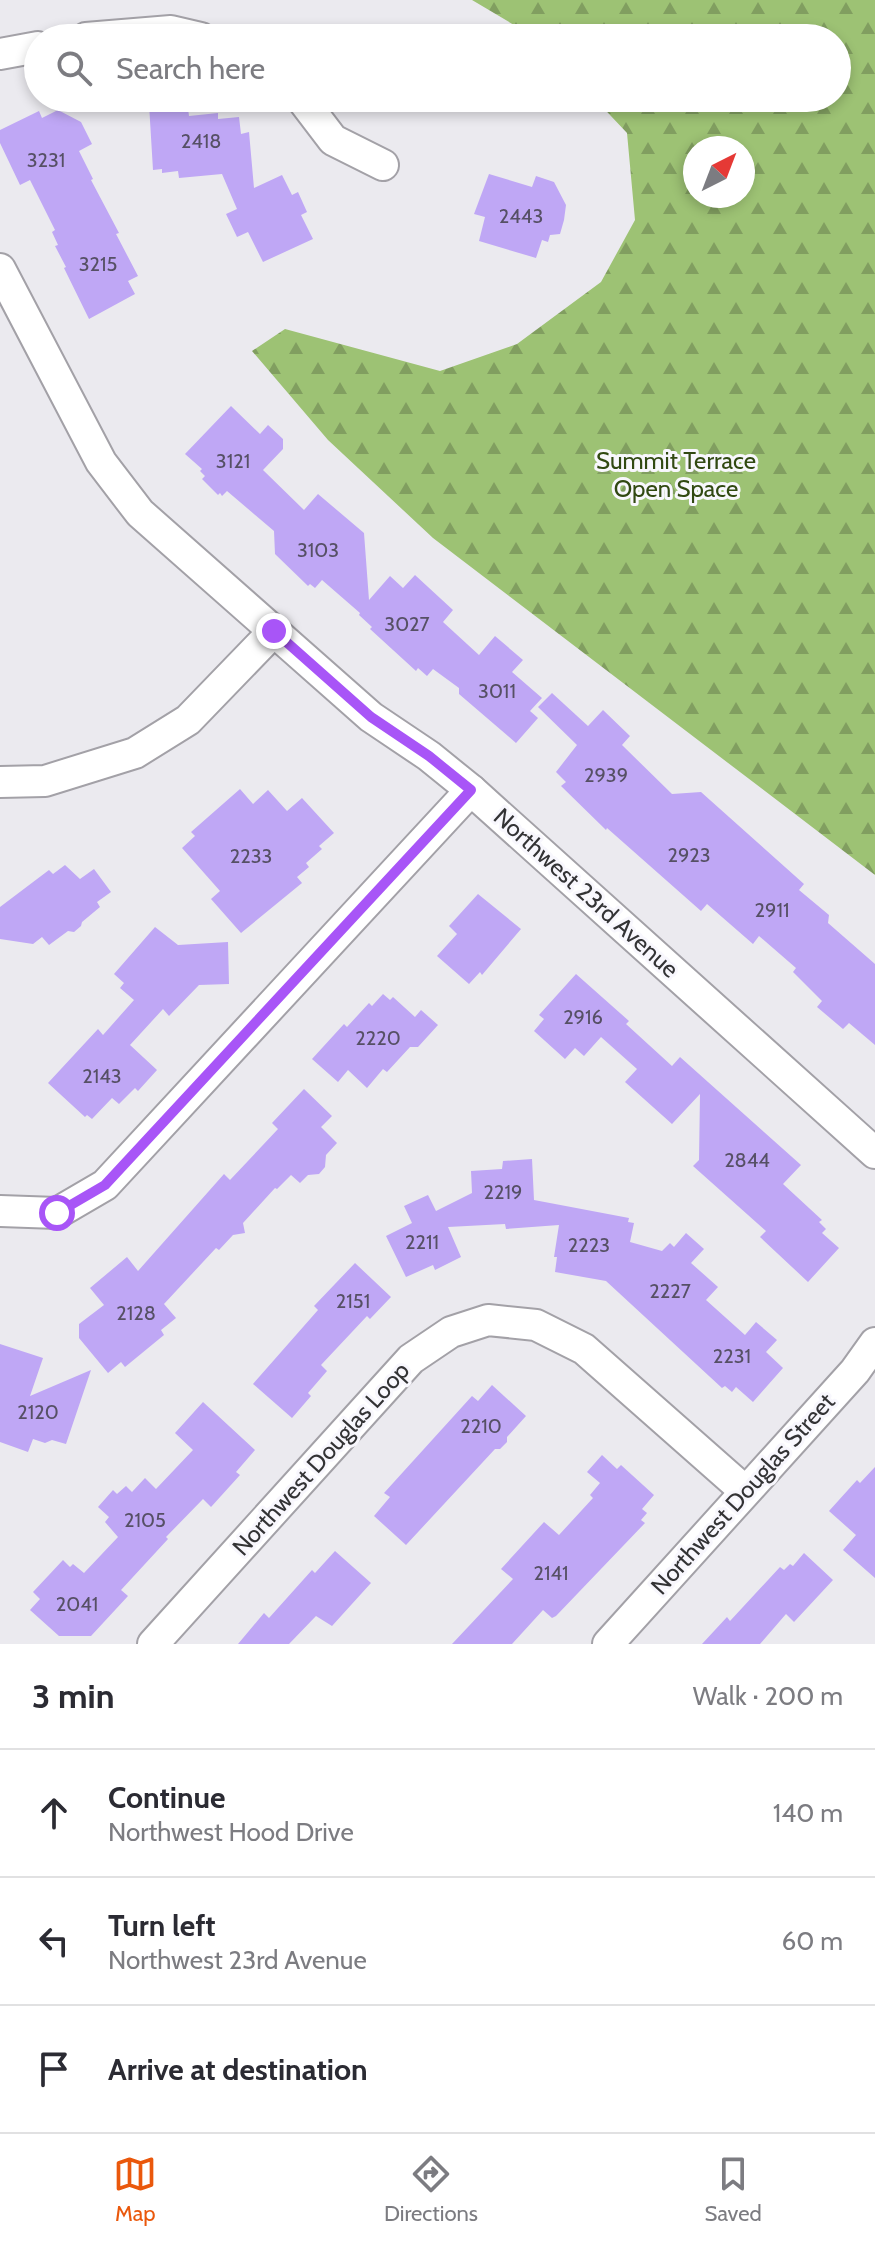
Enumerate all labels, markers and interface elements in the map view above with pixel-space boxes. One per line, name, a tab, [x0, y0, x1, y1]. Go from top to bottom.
search box	[24, 24, 851, 112]
icon: search	[52, 46, 96, 90]
text: Search here	[116, 50, 265, 87]
house number: 2418	[181, 129, 221, 153]
north arrow	[683, 136, 755, 208]
house number: 3231	[27, 148, 65, 172]
house number: 2443	[499, 204, 543, 228]
house number: 3215	[79, 252, 117, 276]
park label: Summit Terrace Open Space	[596, 446, 756, 503]
house number: 3121	[216, 449, 250, 473]
house number: 3103	[297, 538, 339, 562]
house number: 3027	[384, 612, 430, 636]
route end	[256, 613, 292, 649]
house number: 3011	[478, 679, 516, 703]
house number: 2939	[584, 763, 628, 787]
street label: Northwest 23rd Avenue	[488, 802, 685, 983]
house number: 2923	[667, 843, 711, 867]
house number: 2233	[230, 844, 272, 868]
house number: 2911	[755, 898, 789, 922]
house number: 2916	[563, 1005, 603, 1029]
house number: 2220	[355, 1026, 401, 1050]
house number: 2143	[82, 1064, 122, 1088]
house number: 2844	[724, 1148, 770, 1172]
house number: 2219	[484, 1180, 522, 1204]
route start	[39, 1195, 75, 1231]
house number: 2211	[405, 1230, 439, 1254]
house number: 2223	[568, 1233, 610, 1257]
house number: 2227	[649, 1279, 691, 1303]
house number: 2151	[336, 1289, 370, 1313]
house number: 2128	[116, 1301, 156, 1325]
house number: 2231	[713, 1344, 751, 1368]
street label: Northwest Douglas Loop	[226, 1356, 415, 1561]
street label: Northwest Douglas Street	[645, 1387, 841, 1600]
house number: 2120	[17, 1400, 59, 1424]
house number: 2210	[460, 1414, 502, 1438]
house number: 2105	[124, 1508, 166, 1532]
house number: 2141	[533, 1561, 569, 1585]
house number: 2041	[56, 1592, 98, 1616]
text: 3 min	[32, 1675, 114, 1717]
text: Walk · 200 m	[693, 1680, 843, 1712]
text: Continue	[108, 1779, 225, 1816]
icon: ahead	[32, 1791, 76, 1835]
text: 140 m	[773, 1797, 843, 1829]
text: Northwest Hood Drive	[108, 1816, 354, 1848]
text: Turn left	[108, 1907, 216, 1944]
icon: left	[32, 1919, 76, 1963]
text: 60 m	[781, 1925, 843, 1957]
text: Northwest 23rd Avenue	[108, 1944, 367, 1976]
icon: arrive	[32, 2047, 76, 2091]
text: Arrive at destination	[108, 2051, 368, 2088]
tab: Map	[113, 2152, 157, 2227]
tab: Directions	[384, 2152, 478, 2227]
tab: Saved	[705, 2152, 762, 2227]

